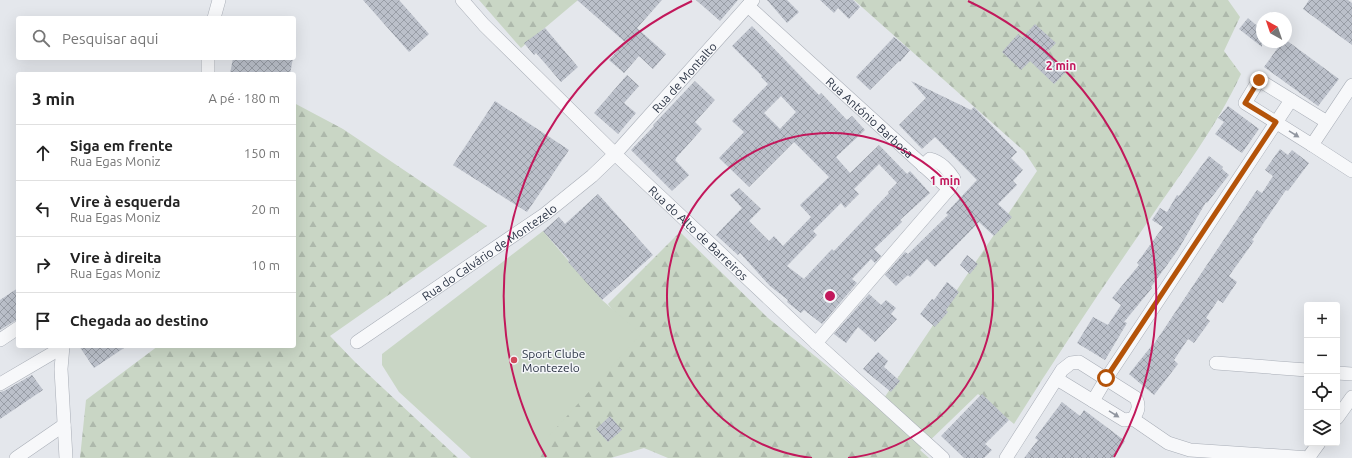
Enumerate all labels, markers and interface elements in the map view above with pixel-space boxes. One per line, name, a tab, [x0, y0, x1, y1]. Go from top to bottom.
north arrow	[1256, 12, 1292, 48]
search box	[16, 16, 296, 60]
icon: search	[30, 27, 52, 49]
text: Pesquisar aqui	[62, 30, 158, 47]
street label: Rua de Montalto	[649, 39, 719, 115]
text: 2 min	[1046, 59, 1076, 72]
route end	[1250, 71, 1268, 89]
street label: Rua António Barbosa	[824, 74, 916, 160]
text: 3 min	[32, 89, 75, 108]
text: A pé · 180 m	[208, 91, 280, 105]
one-way arrow	[1288, 130, 1300, 137]
text: Siga em frente	[70, 137, 173, 154]
icon: ahead	[32, 142, 54, 164]
text: 150 m	[244, 146, 280, 160]
text: Rua Egas Moniz	[70, 154, 161, 168]
text: 1 min	[930, 174, 960, 187]
street label: Rua do Alto de Barreiros	[646, 183, 751, 282]
text: Vire à esquerda	[70, 193, 180, 210]
icon: left	[32, 198, 54, 220]
street label: Rua do Calvário de Montezelo	[419, 201, 559, 302]
text: 20 m	[251, 202, 280, 216]
text: Rua Egas Moniz	[70, 210, 161, 224]
text: Vire à direita	[70, 249, 162, 266]
icon: right	[32, 254, 54, 276]
text: 10 m	[251, 258, 280, 272]
text: Rua Egas Moniz	[70, 266, 161, 280]
centre of rings	[823, 289, 837, 303]
map controls	[1304, 302, 1340, 446]
button: +	[1304, 302, 1340, 338]
icon: arrive	[32, 310, 54, 332]
text: Chegada ao destino	[70, 312, 209, 329]
button: −	[1304, 338, 1340, 374]
place label: Sport Clube Montezelo	[522, 347, 585, 374]
marker: Sport Clube Montezelo	[509, 355, 519, 365]
route start	[1097, 369, 1115, 387]
button: locate	[1304, 374, 1340, 410]
button: layers	[1304, 410, 1340, 446]
one-way arrow	[1108, 411, 1120, 418]

